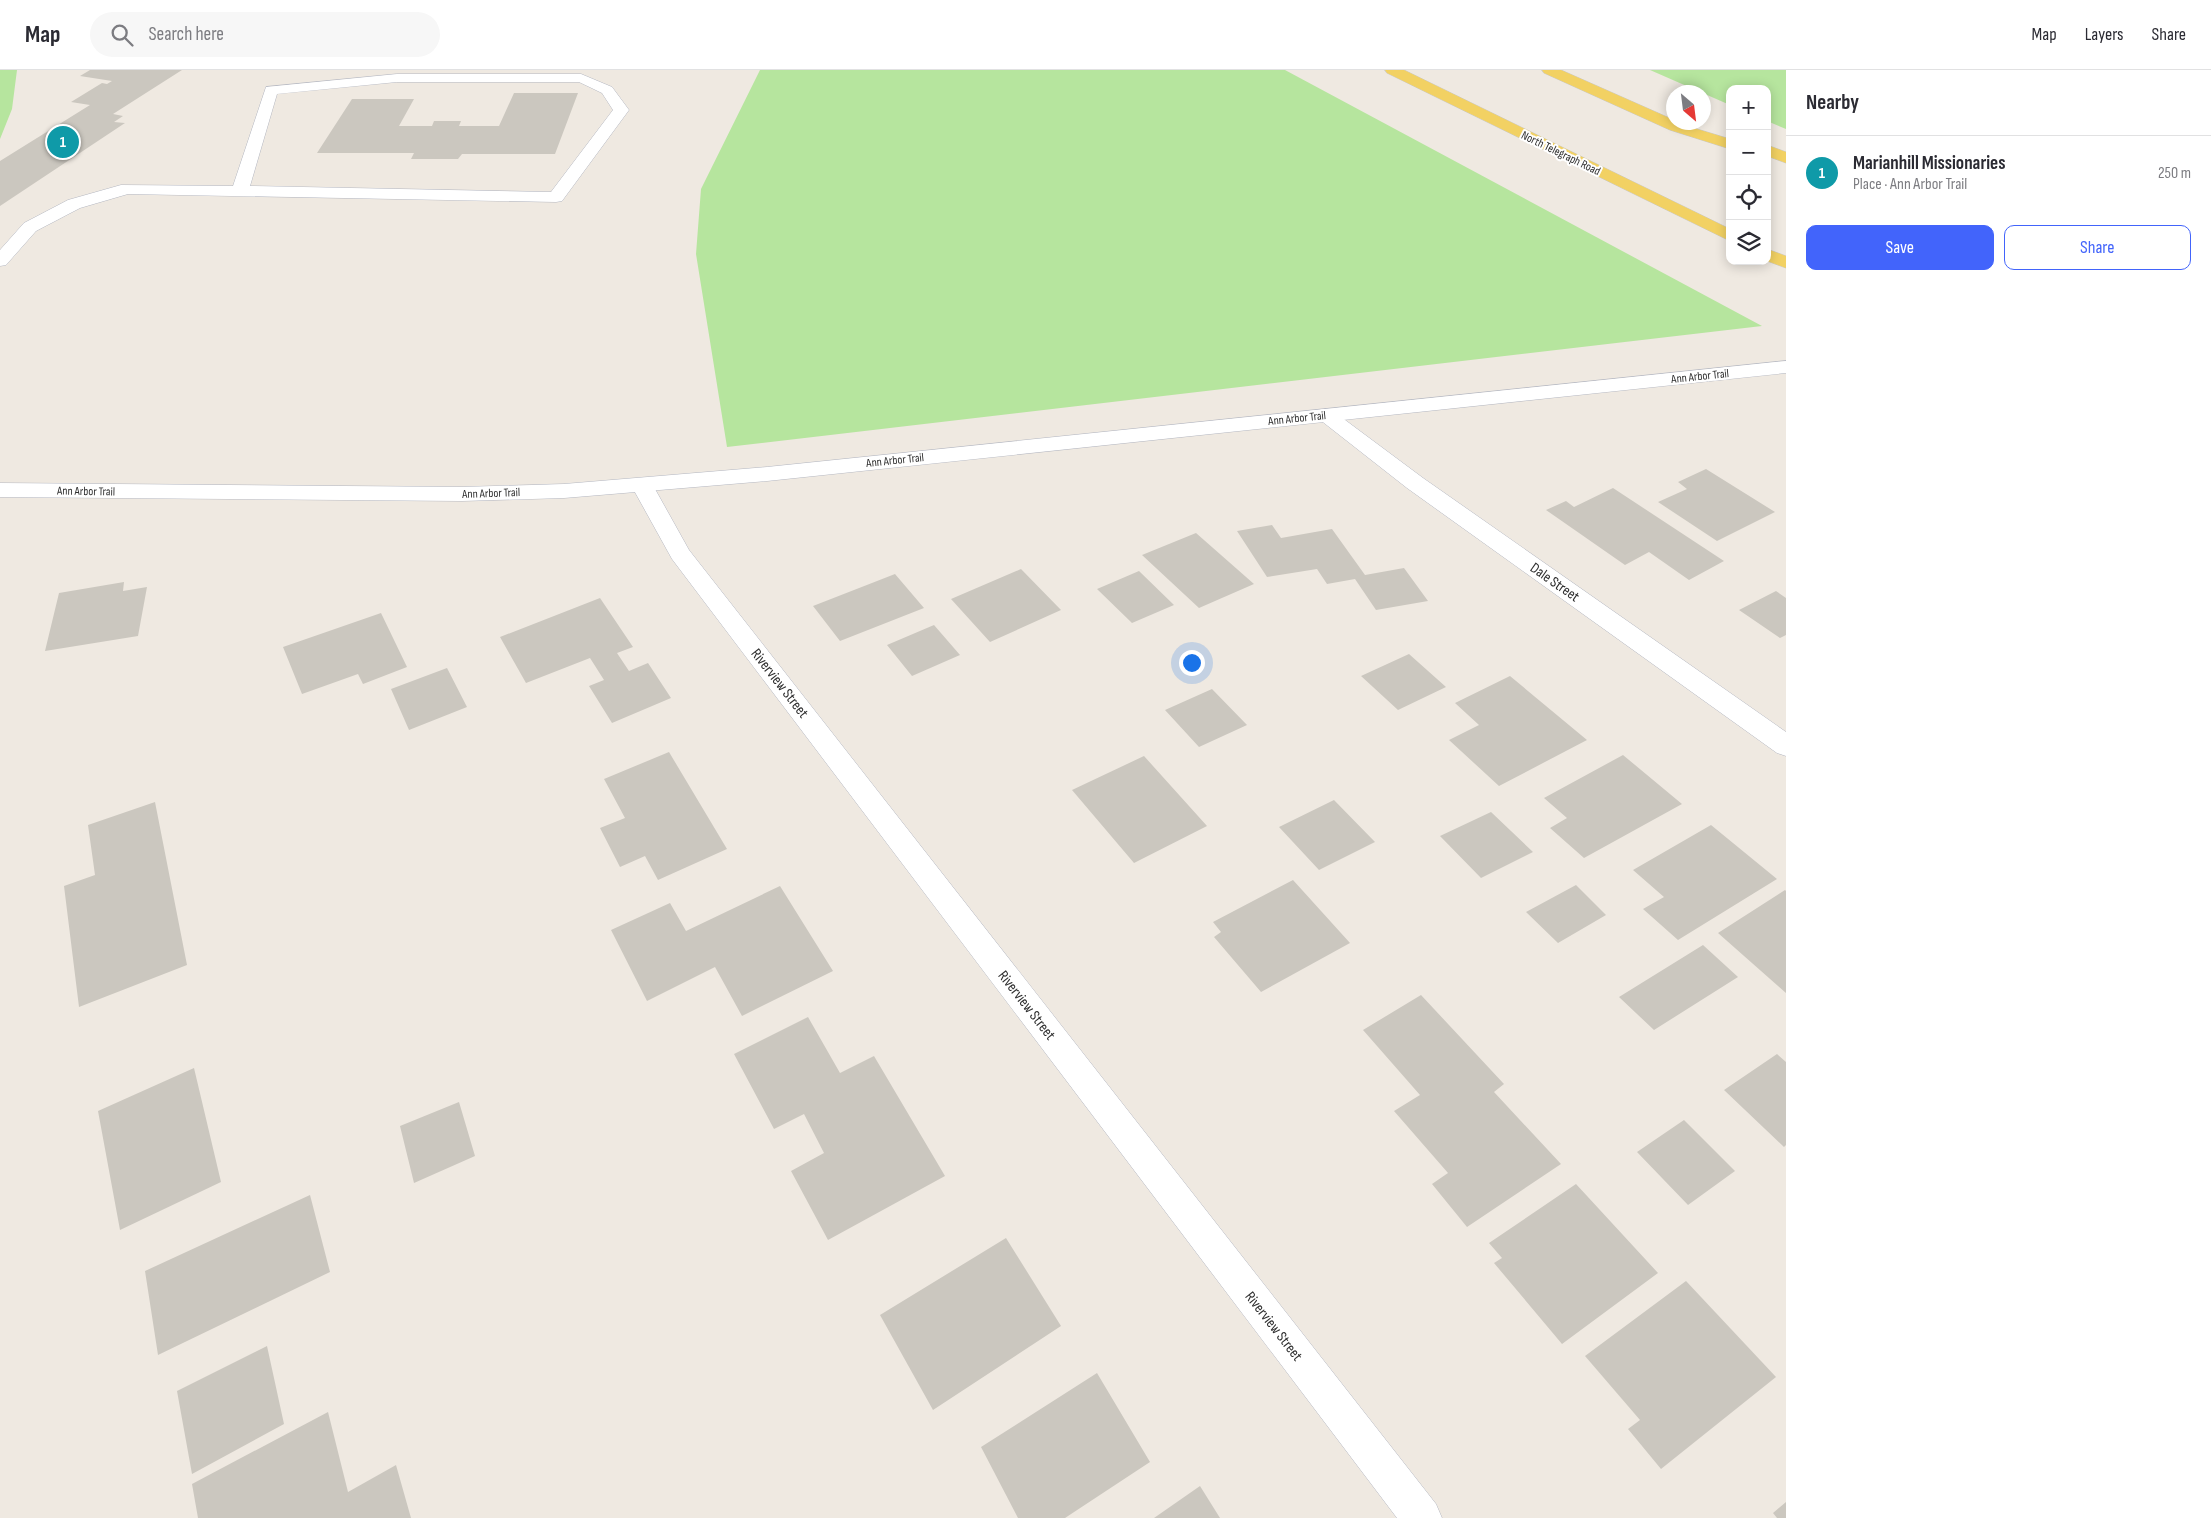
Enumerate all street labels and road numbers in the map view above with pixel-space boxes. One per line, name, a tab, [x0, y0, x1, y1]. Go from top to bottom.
street label: North Telegraph Road	[1519, 128, 1603, 179]
street label: Ann Arbor Trail	[1669, 366, 1730, 387]
street label: Ann Arbor Trail	[1266, 408, 1327, 429]
street label: Ann Arbor Trail	[864, 450, 925, 471]
street label: Ann Arbor Trail	[56, 483, 115, 500]
street label: Ann Arbor Trail	[461, 485, 520, 502]
street label: Dale Street	[1526, 559, 1583, 606]
street label: Riverview Street	[747, 645, 813, 722]
street label: Riverview Street	[994, 967, 1060, 1044]
street label: Riverview Street	[1241, 1288, 1307, 1365]

